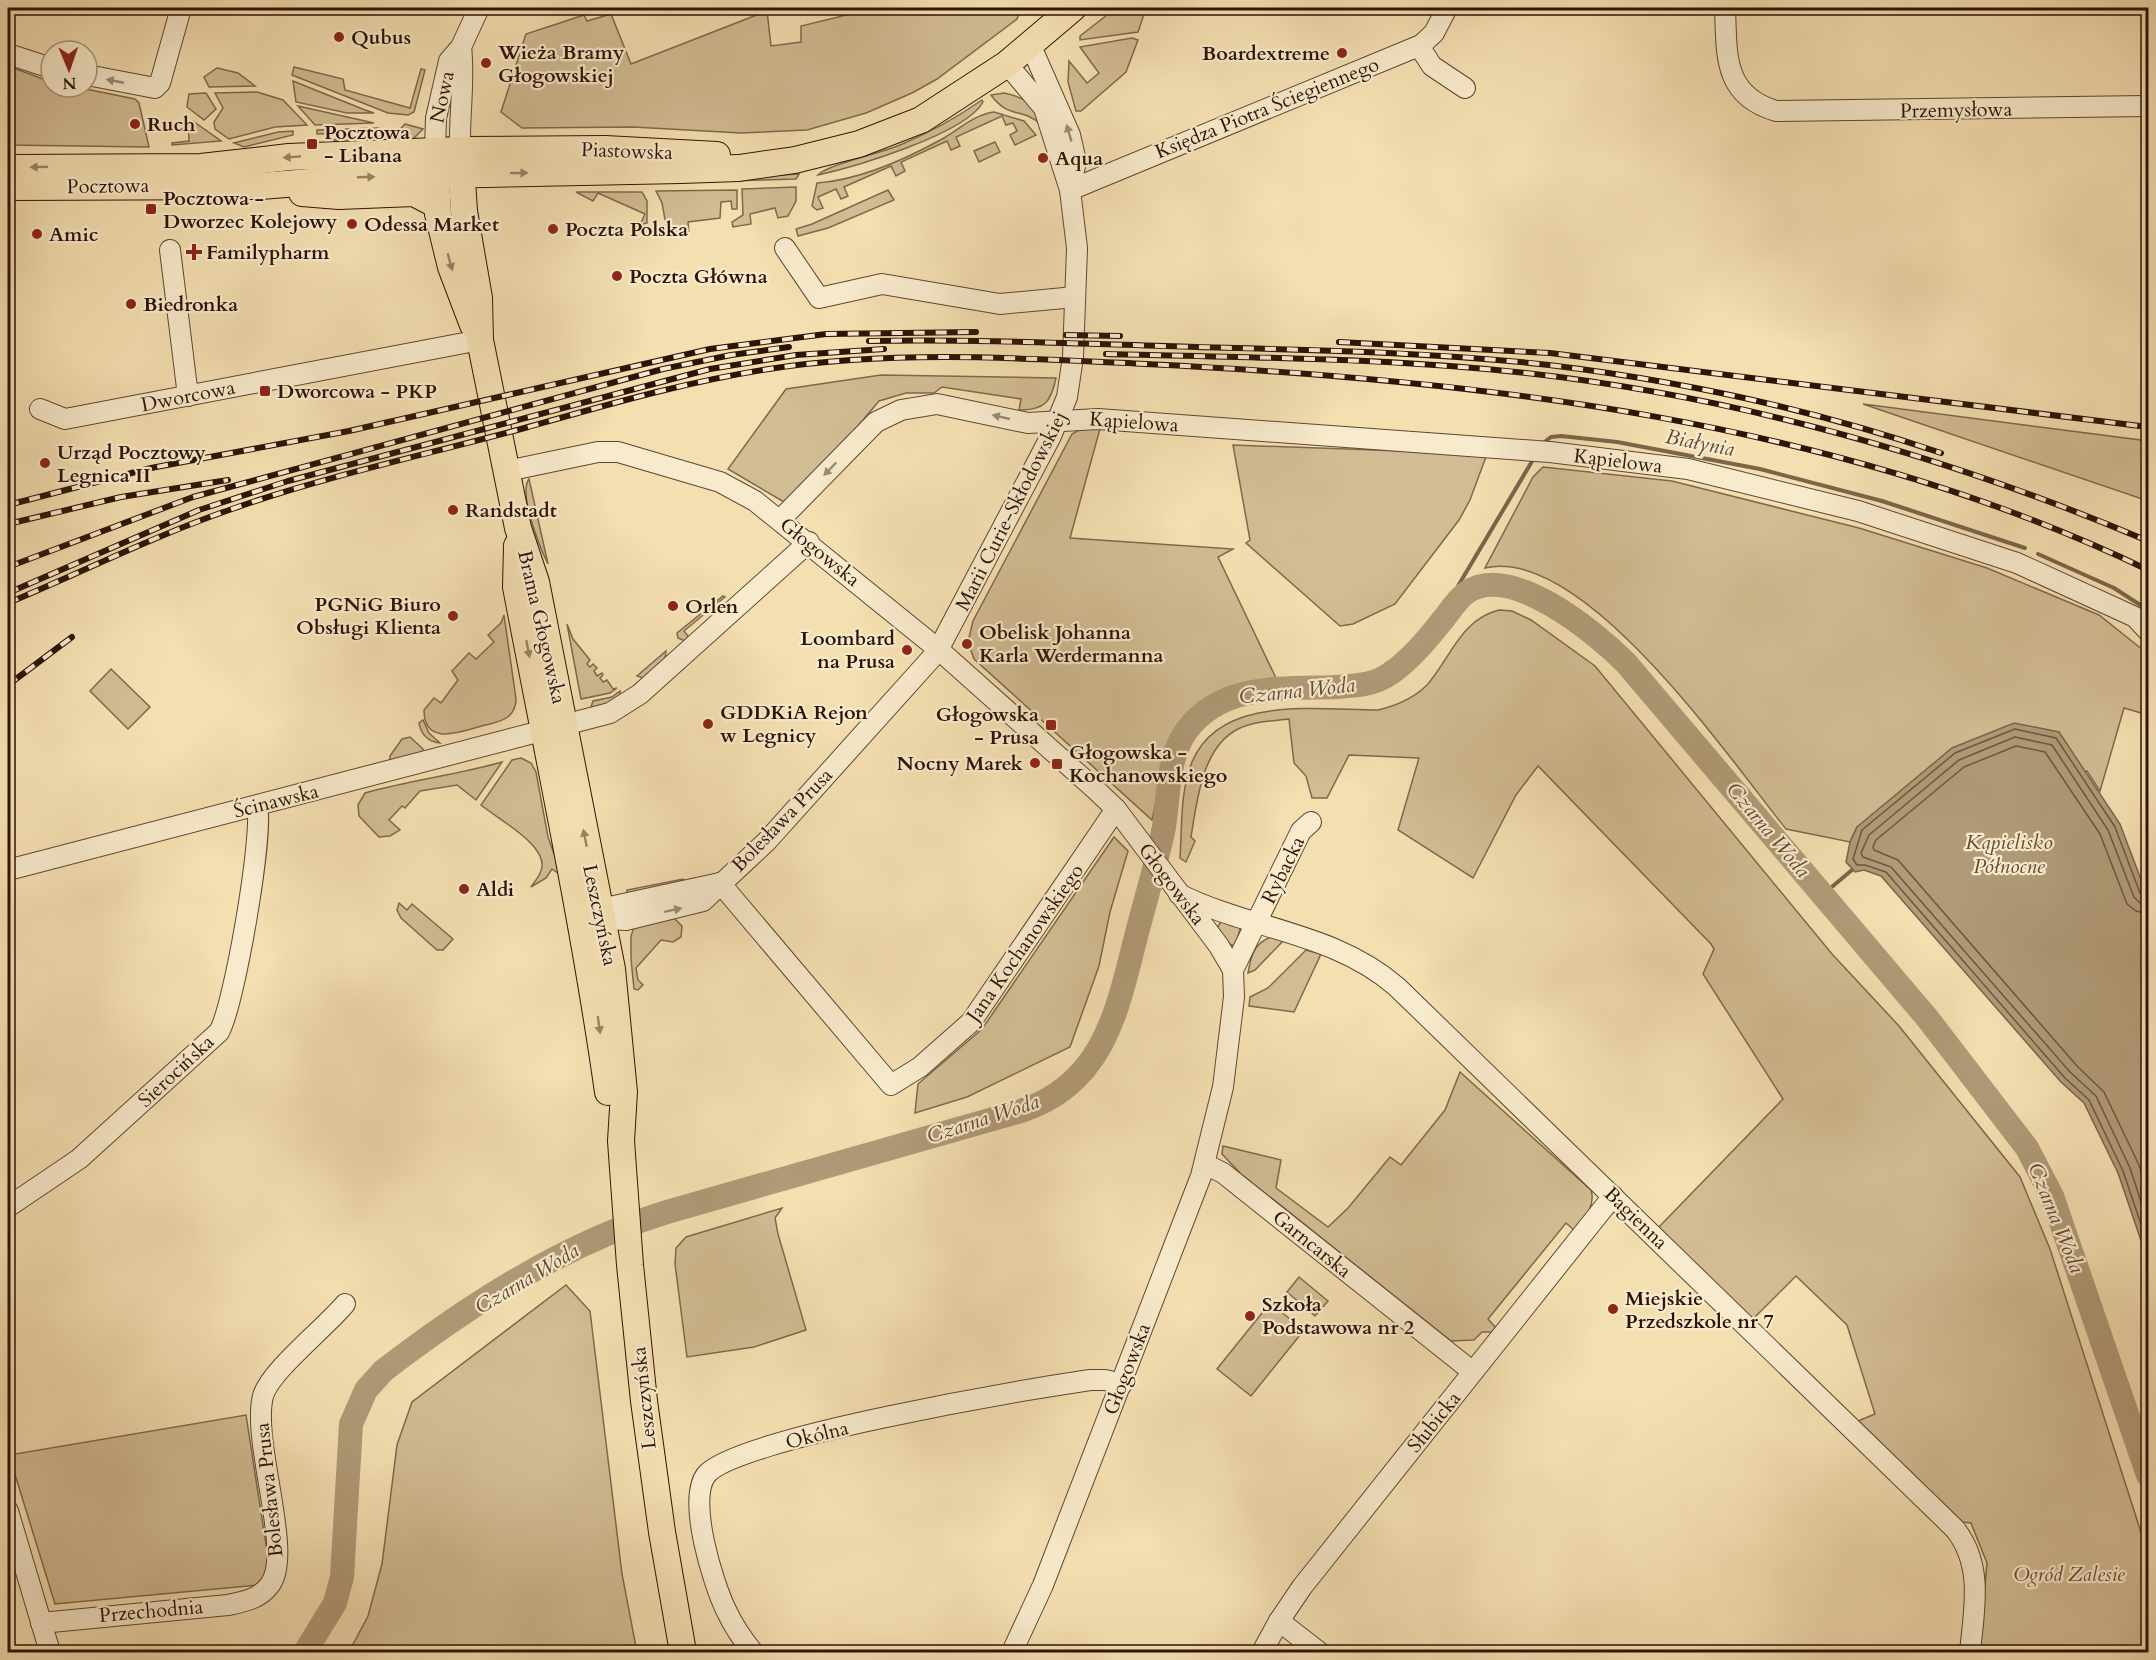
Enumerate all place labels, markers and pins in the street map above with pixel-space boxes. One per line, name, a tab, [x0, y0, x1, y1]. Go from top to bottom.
place label: Qubus	[351, 24, 411, 51]
marker: Qubus	[332, 30, 346, 44]
place label: Wieża Bramy Głogowskiej	[497, 39, 625, 89]
place label: Boardextreme	[1202, 40, 1330, 67]
marker: Boardextreme	[1335, 46, 1349, 60]
marker: Wieża Bramy Głogowskiej	[479, 56, 493, 70]
place label: Ruch	[147, 111, 196, 138]
marker: Ruch	[128, 117, 142, 131]
place label: Pocztowa - Libana	[324, 119, 410, 169]
marker: Pocztowa - Libana	[305, 137, 319, 151]
place label: Aqua	[1055, 145, 1103, 172]
marker: Aqua	[1036, 151, 1050, 165]
place label: Pocztowa - Dworzec Kolejowy	[163, 185, 338, 235]
marker: Pocztowa - Dworzec Kolejowy	[144, 202, 158, 216]
place label: Odessa Market	[364, 211, 499, 238]
place label: Poczta Polska	[565, 216, 688, 243]
marker: Odessa Market	[345, 217, 359, 231]
place label: Amic	[49, 221, 98, 248]
marker: Poczta Polska	[546, 222, 560, 236]
marker: Amic	[30, 227, 44, 241]
place label: Familypharm	[206, 239, 330, 266]
marker: Familypharm	[187, 245, 201, 259]
place label: Poczta Główna	[629, 263, 768, 290]
marker: Poczta Główna	[610, 269, 624, 283]
place label: Biedronka	[143, 291, 238, 318]
marker: Biedronka	[124, 297, 138, 311]
place label: Dworcowa - PKP	[277, 378, 437, 405]
marker: Dworcowa - PKP	[258, 384, 272, 398]
place label: Urząd Pocztowy Legnica II	[57, 439, 207, 489]
marker: Urząd Pocztowy Legnica II	[38, 456, 52, 470]
place label: Randstadt	[465, 497, 557, 524]
marker: Randstadt	[446, 503, 460, 517]
place label: PGNiG Biuro Obsługi Klienta	[296, 591, 441, 641]
place label: Orlen	[685, 593, 739, 620]
marker: Orlen	[666, 599, 680, 613]
marker: PGNiG Biuro Obsługi Klienta	[446, 609, 460, 623]
place label: Obelisk Johanna Karla Werdermanna	[979, 619, 1163, 669]
place label: Loombard na Prusa	[800, 625, 896, 675]
marker: Obelisk Johanna Karla Werdermanna	[960, 637, 974, 651]
marker: Loombard na Prusa	[900, 643, 914, 657]
place label: GDDKiA Rejon w Legnicy	[720, 699, 868, 749]
place label: Głogowska - Prusa	[936, 701, 1039, 751]
marker: GDDKiA Rejon w Legnicy	[701, 717, 715, 731]
marker: Głogowska - Prusa	[1044, 718, 1058, 732]
place label: Głogowska - Kochanowskiego	[1069, 739, 1227, 789]
place label: Nocny Marek	[897, 750, 1024, 777]
marker: Nocny Marek	[1028, 756, 1042, 770]
marker: Głogowska - Kochanowskiego	[1050, 757, 1064, 771]
place label: Aldi	[476, 876, 514, 903]
marker: Aldi	[457, 882, 471, 896]
place label: Miejskie Przedszkole nr 7	[1625, 1285, 1774, 1335]
place label: Szkoła Podstawowa nr 2	[1262, 1291, 1414, 1341]
marker: Miejskie Przedszkole nr 7	[1606, 1302, 1620, 1316]
marker: Szkoła Podstawowa nr 2	[1243, 1309, 1257, 1323]

